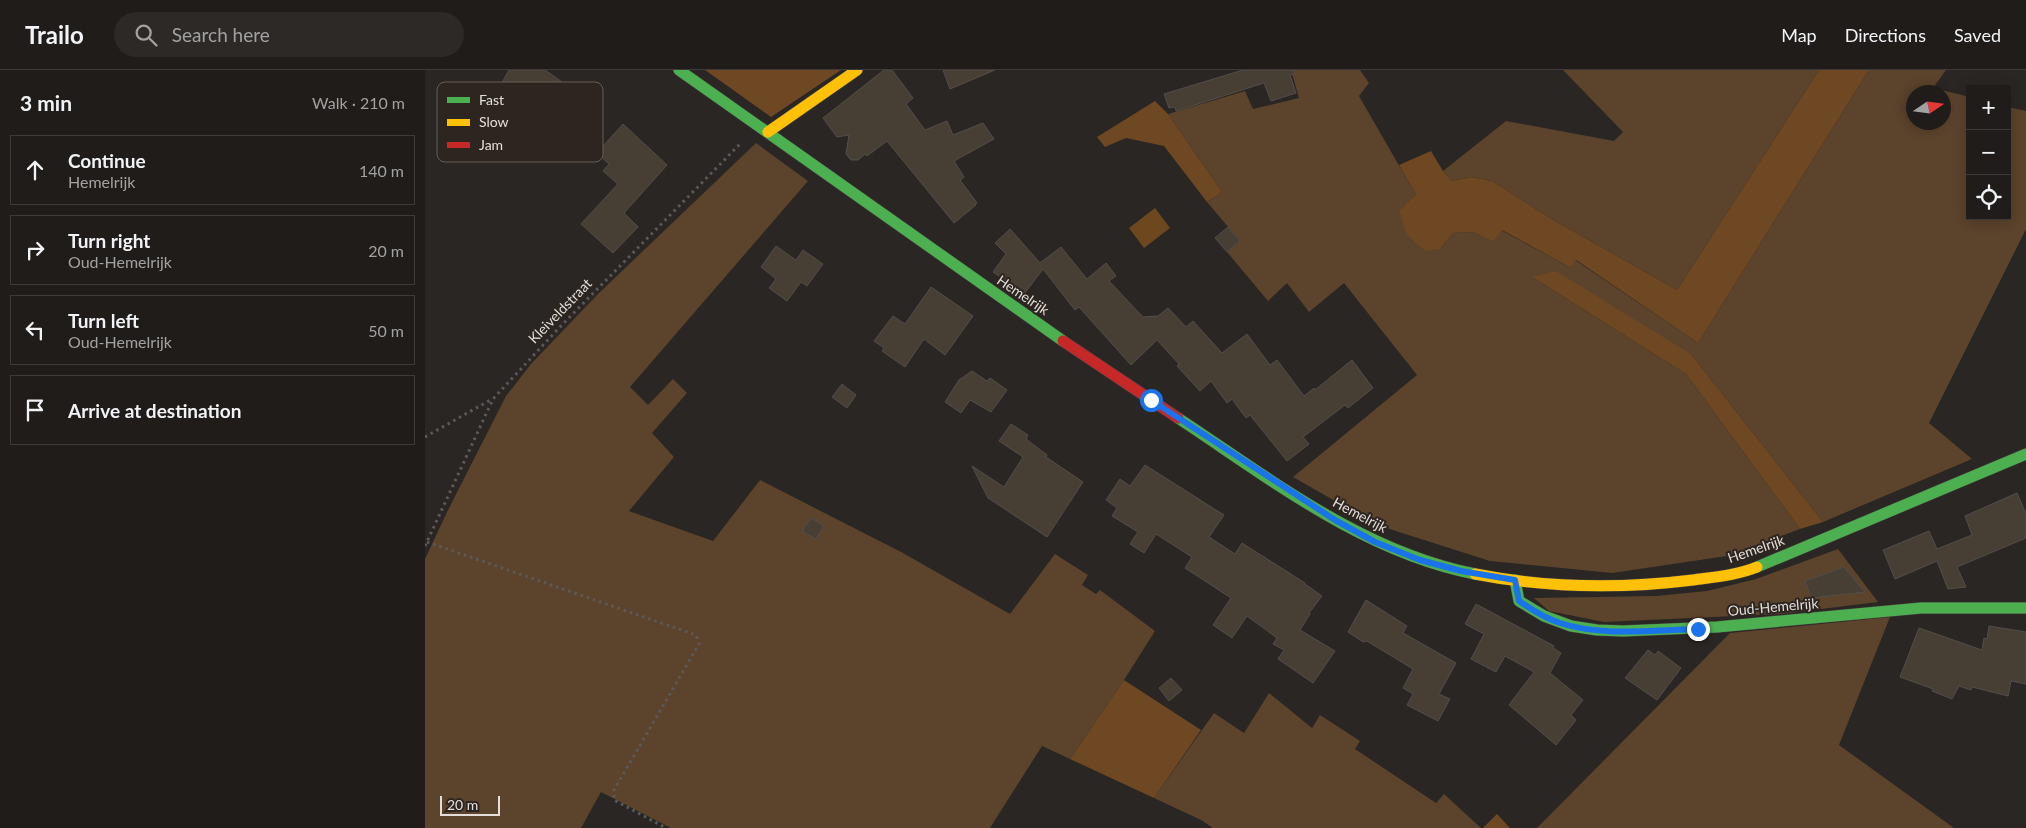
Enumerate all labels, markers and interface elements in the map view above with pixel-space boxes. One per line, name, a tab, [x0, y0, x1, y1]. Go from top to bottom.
search box	[114, 12, 464, 57]
text: Trailo	[25, 20, 84, 49]
icon: search	[132, 21, 160, 49]
text: Search here	[172, 23, 270, 46]
text: Map	[1781, 24, 1817, 46]
text: Directions	[1845, 24, 1926, 46]
text: Saved	[1954, 24, 2001, 46]
legend	[437, 82, 603, 162]
north arrow	[1906, 85, 1951, 130]
map controls	[1966, 85, 2011, 220]
button: +	[1966, 85, 2011, 130]
text: 3 min	[20, 90, 72, 115]
text: Fast	[479, 91, 504, 108]
text: Walk · 210 m	[312, 93, 405, 112]
text: Slow	[479, 113, 509, 130]
button: −	[1966, 130, 2011, 175]
text: Jam	[479, 136, 503, 153]
text: Continue	[68, 149, 146, 172]
icon: ahead	[21, 156, 49, 184]
text: 140 m	[359, 161, 404, 180]
text: Hemelrijk	[68, 172, 135, 191]
button: locate	[1966, 175, 2011, 220]
text: Turn right	[68, 229, 150, 252]
icon: right	[21, 236, 49, 264]
text: 20 m	[368, 241, 404, 260]
text: Oud-Hemelrijk	[68, 252, 172, 271]
street label: Hemelrijk	[994, 271, 1053, 319]
street label: Kleiveldstraat	[524, 275, 595, 347]
text: Turn left	[68, 309, 139, 332]
icon: left	[21, 316, 49, 344]
text: 50 m	[368, 321, 404, 340]
text: Oud-Hemelrijk	[68, 332, 172, 351]
route start	[1140, 389, 1163, 412]
icon: arrive	[21, 396, 49, 424]
text: Arrive at destination	[68, 399, 241, 422]
street label: Hemelrijk	[1330, 493, 1391, 536]
street label: Hemelrijk	[1725, 531, 1787, 566]
street label: Oud-Hemelrijk	[1727, 594, 1820, 619]
route end	[1687, 618, 1710, 641]
scale bar	[440, 793, 500, 816]
text: 20 m	[447, 796, 478, 813]

